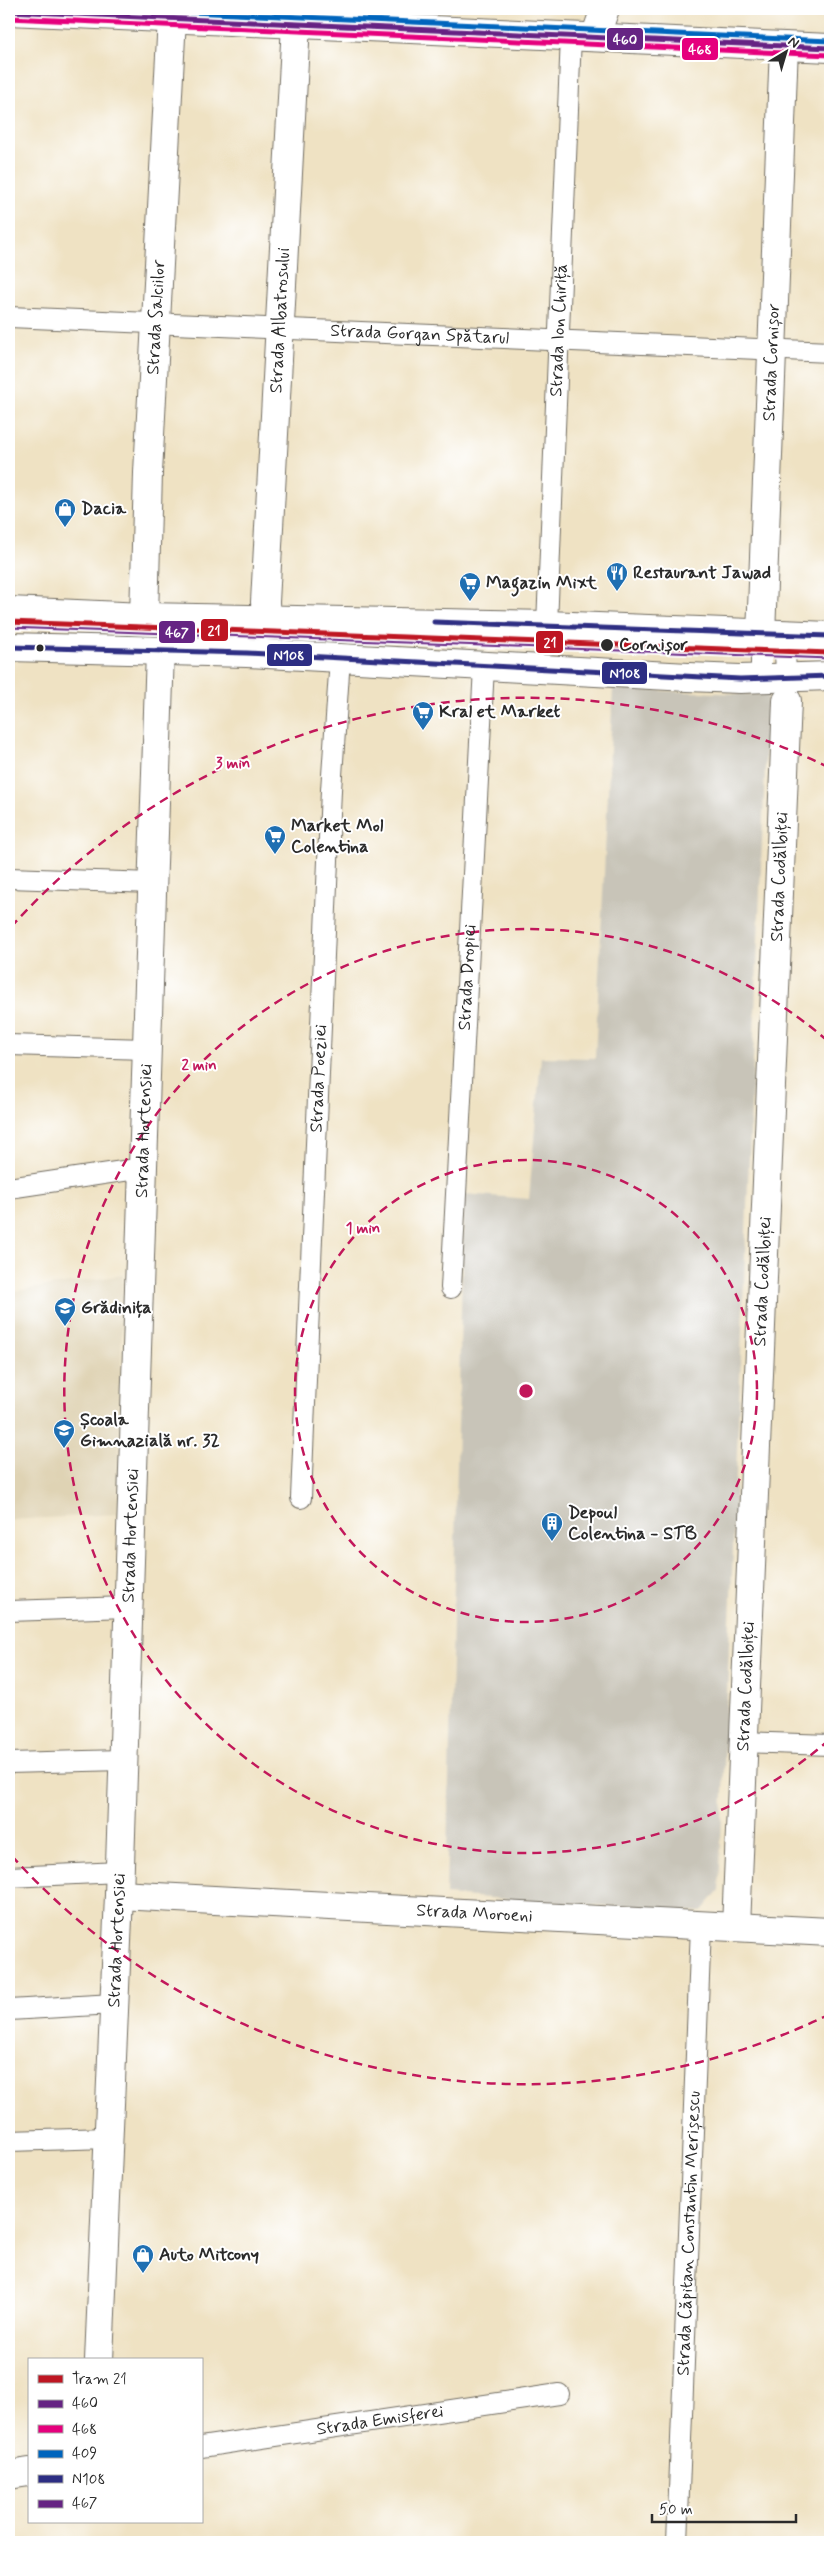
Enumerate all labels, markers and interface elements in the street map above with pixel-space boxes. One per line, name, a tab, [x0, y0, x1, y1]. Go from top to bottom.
line badge: 460	[606, 27, 644, 51]
north arrow	[762, 28, 812, 78]
text: 460	[613, 31, 637, 49]
text: N	[784, 33, 803, 53]
line badge: 468	[681, 37, 719, 61]
text: 468	[688, 41, 712, 59]
street label: Strada Albatrosului	[264, 247, 296, 394]
street label: Strada Salciilor	[141, 258, 171, 375]
street label: Strada Ion Chiriță	[544, 263, 574, 397]
street label: Strada Cornișor	[757, 302, 786, 422]
street label: Strada Gorgan Spătarul	[330, 319, 509, 350]
shop icon: Dacia	[53, 497, 77, 528]
place label: Dacia	[81, 497, 127, 521]
restaurant icon: Restaurant Jawad	[605, 561, 629, 592]
place label: Restaurant Jawad	[633, 561, 771, 585]
supermarket icon: Magazin Mixt	[458, 571, 482, 602]
place label: Magazin Mixt	[486, 571, 597, 597]
line badge: 21	[200, 618, 229, 642]
line badge: 467	[158, 620, 196, 644]
text: 21	[208, 622, 220, 640]
text: 467	[165, 624, 189, 642]
line badge: 21	[535, 630, 564, 654]
place label: Cornișor	[619, 633, 688, 657]
text: 21	[544, 634, 556, 652]
marker: Cornișor	[599, 637, 615, 653]
unlabelled marker	[35, 643, 45, 653]
line badge: N108	[266, 643, 313, 667]
text: N108	[273, 647, 305, 665]
line badge: N108	[601, 661, 648, 685]
text: N108	[609, 665, 641, 683]
supermarket icon: Kral et Market	[411, 700, 435, 731]
place label: Kral et Market	[439, 700, 560, 724]
text: 3 min	[216, 754, 250, 774]
street label: Strada Codălbiței	[765, 811, 794, 942]
place label: Market Mol Colentina	[291, 814, 384, 859]
supermarket icon: Market Mol Colentina	[263, 824, 287, 855]
street label: Strada Dropiei	[453, 924, 482, 1031]
street label: Strada Poeziei	[304, 1024, 333, 1133]
text: 2 min	[181, 1056, 217, 1076]
street label: Strada Hortensiei	[130, 1063, 158, 1199]
street label: Strada Codălbiței	[748, 1216, 778, 1347]
text: 1 min	[346, 1219, 380, 1239]
school or university icon: Grădinița	[53, 1296, 77, 1327]
place label: Grădinița	[81, 1296, 152, 1320]
centre of rings	[517, 1382, 535, 1400]
place label: Școala Gimnazială nr. 32	[80, 1408, 220, 1453]
school or university icon: Școala Gimnazială nr. 32	[52, 1418, 76, 1449]
street label: Strada Hortensiei	[117, 1468, 145, 1603]
place label: Depoul Colentina - STB	[568, 1501, 697, 1546]
building icon: Depoul Colentina - STB	[540, 1511, 564, 1542]
street label: Strada Codălbiței	[731, 1621, 761, 1752]
street label: Strada Hortensiei	[102, 1873, 132, 2008]
street label: Strada Moroeni	[416, 1898, 533, 1929]
street label: Strada Căpitan Constantin Merișescu	[671, 2090, 707, 2376]
shop icon: Auto Mitcony	[131, 2243, 155, 2274]
place label: Auto Mitcony	[159, 2243, 259, 2267]
legend	[28, 2358, 202, 2524]
text: Tram 21	[72, 2370, 127, 2390]
text: 460	[72, 2394, 98, 2414]
street label: Strada Emisferei	[315, 2399, 445, 2442]
text: 468	[72, 2420, 97, 2440]
text: 409	[72, 2444, 97, 2464]
text: N108	[72, 2470, 105, 2490]
scale bar	[652, 2491, 795, 2523]
text: 467	[72, 2494, 97, 2514]
text: 50 m	[659, 2500, 693, 2520]

